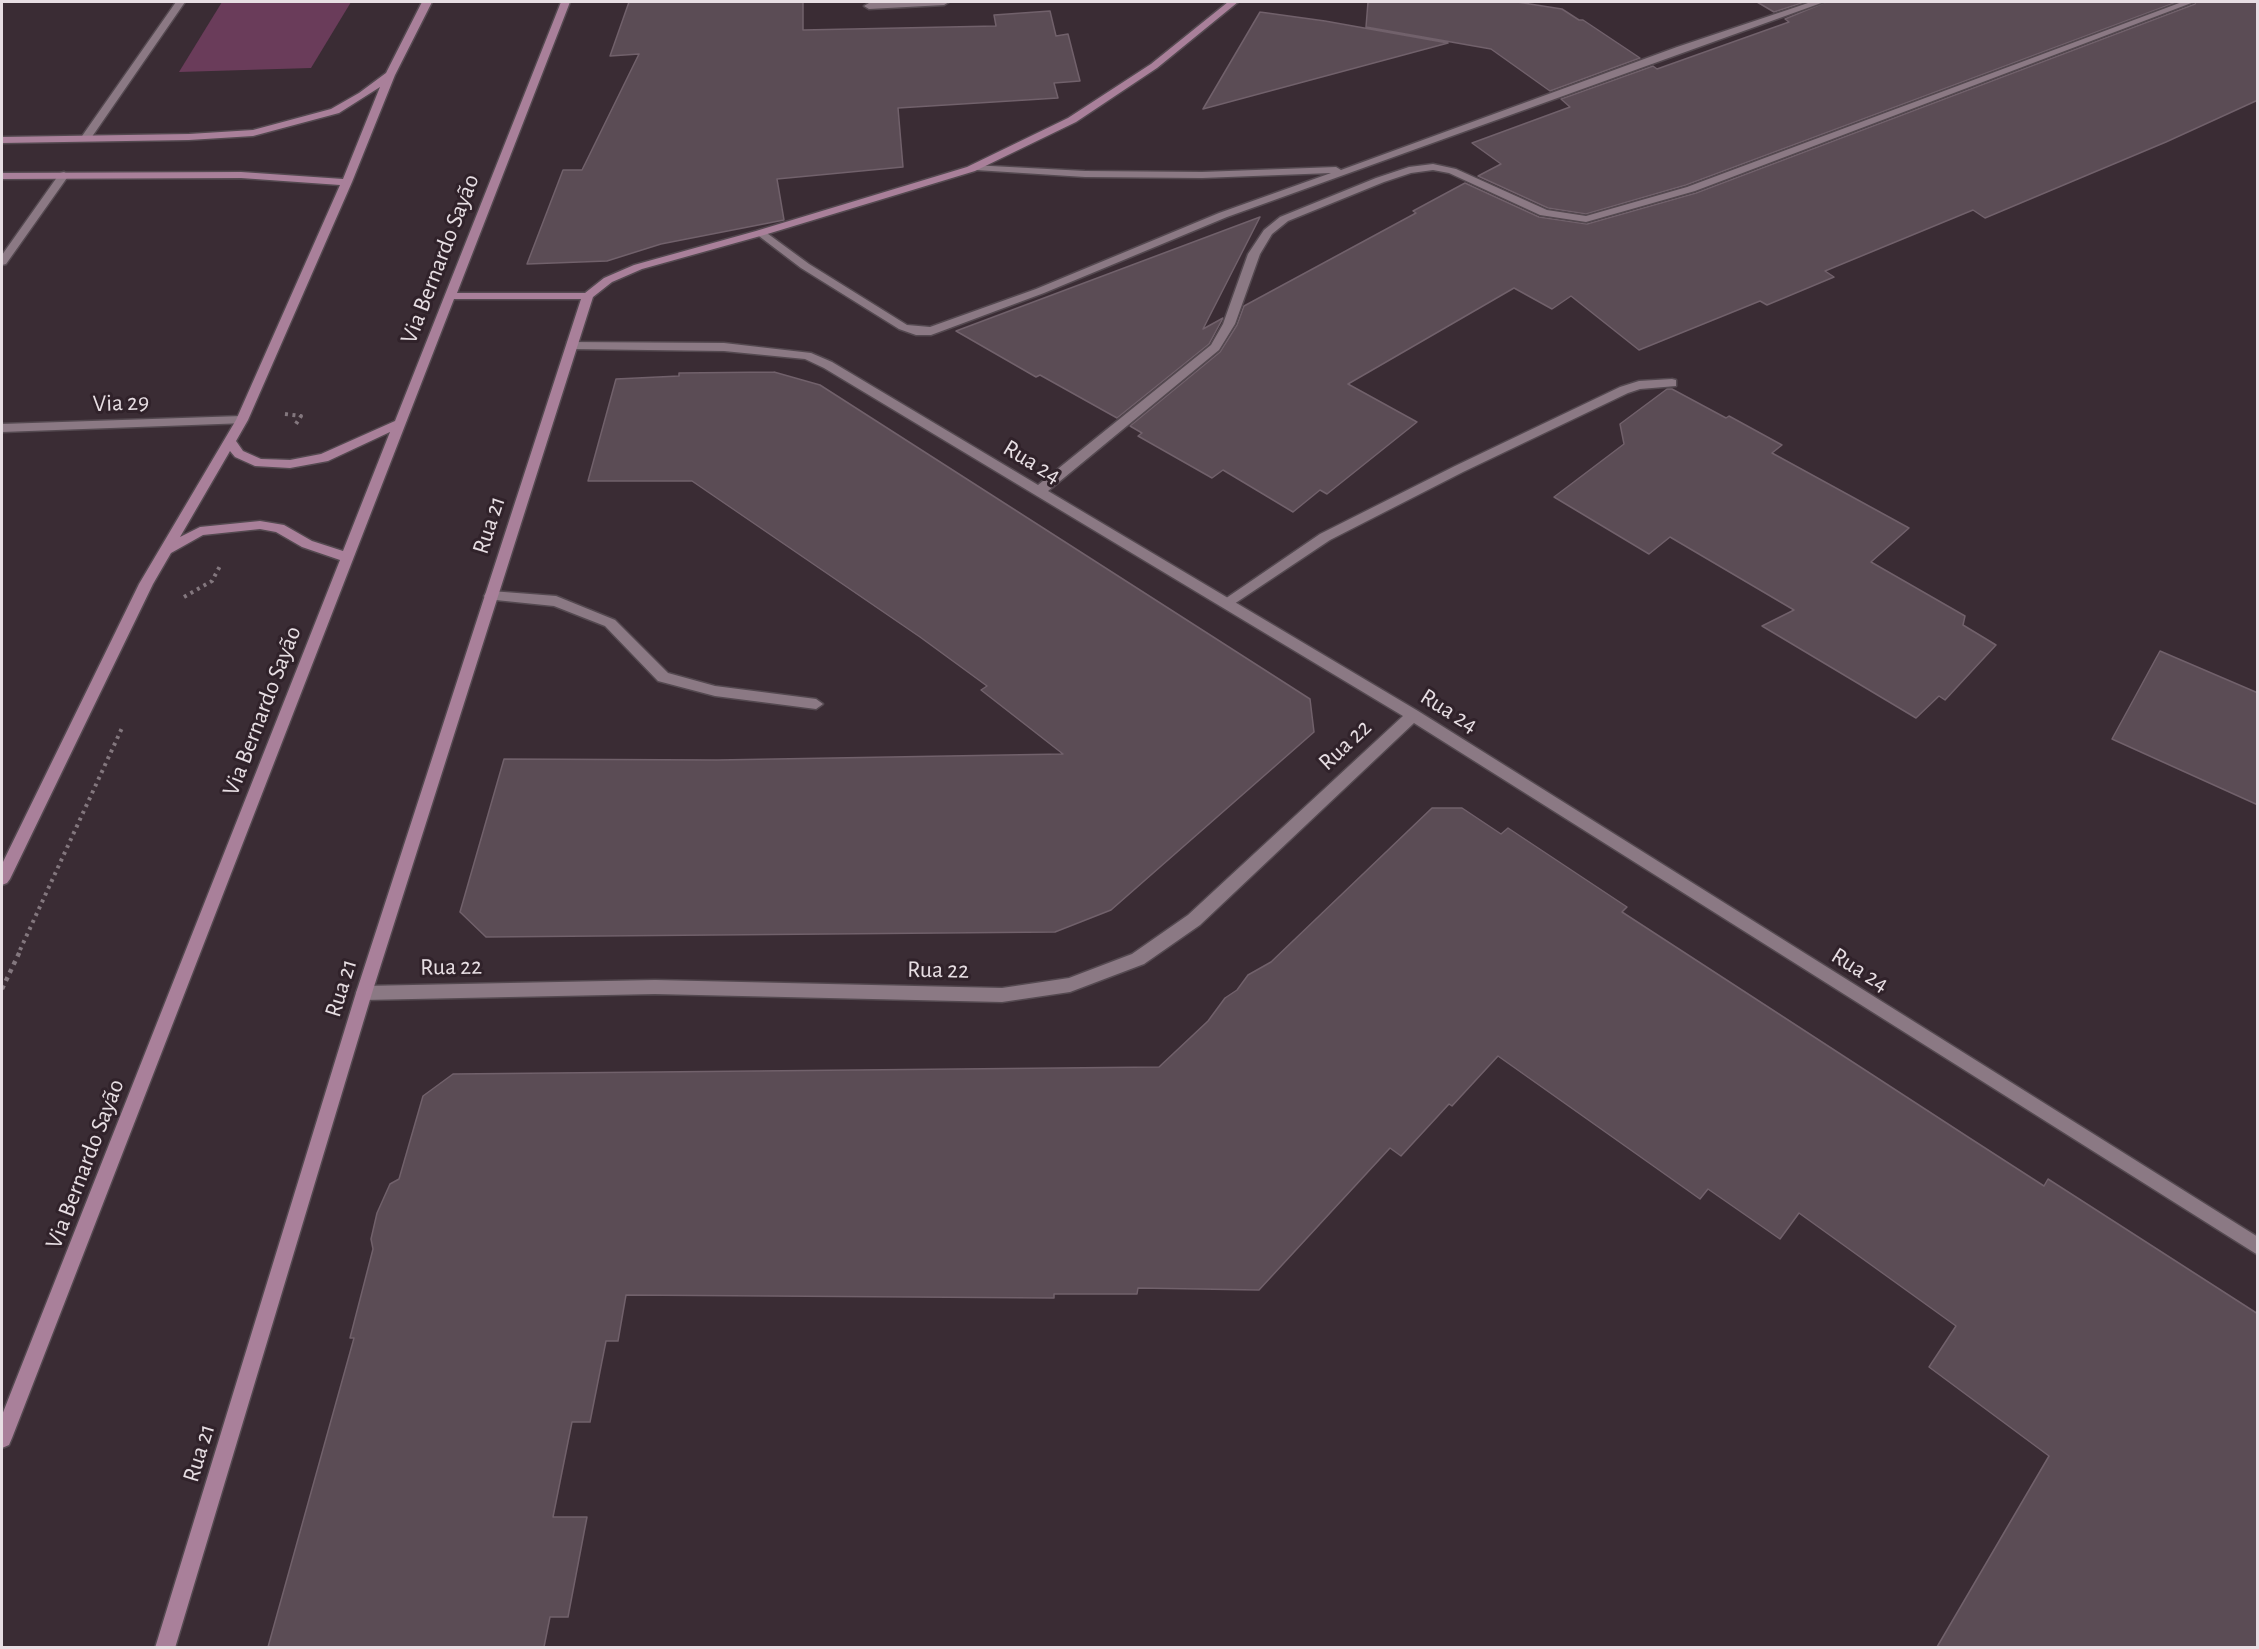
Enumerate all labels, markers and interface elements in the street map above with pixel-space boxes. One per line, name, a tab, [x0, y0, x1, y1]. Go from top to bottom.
street label: Via Bernardo Sayão	[394, 170, 486, 348]
street label: Via 29	[92, 388, 150, 418]
street label: Rua 24	[998, 434, 1066, 490]
street label: Rua 21	[466, 492, 512, 558]
street label: Via Bernardo Sayão	[216, 622, 308, 800]
street label: Rua 24	[1415, 682, 1483, 740]
street label: Rua 22	[1313, 713, 1377, 777]
street label: Rua 24	[1826, 941, 1894, 999]
street label: Rua 22	[420, 952, 482, 982]
street label: Rua 21	[319, 955, 363, 1021]
street label: Rua 22	[907, 955, 969, 985]
street label: Via Bernardo Sayão	[39, 1075, 131, 1253]
street label: Rua 21	[177, 1420, 221, 1486]

